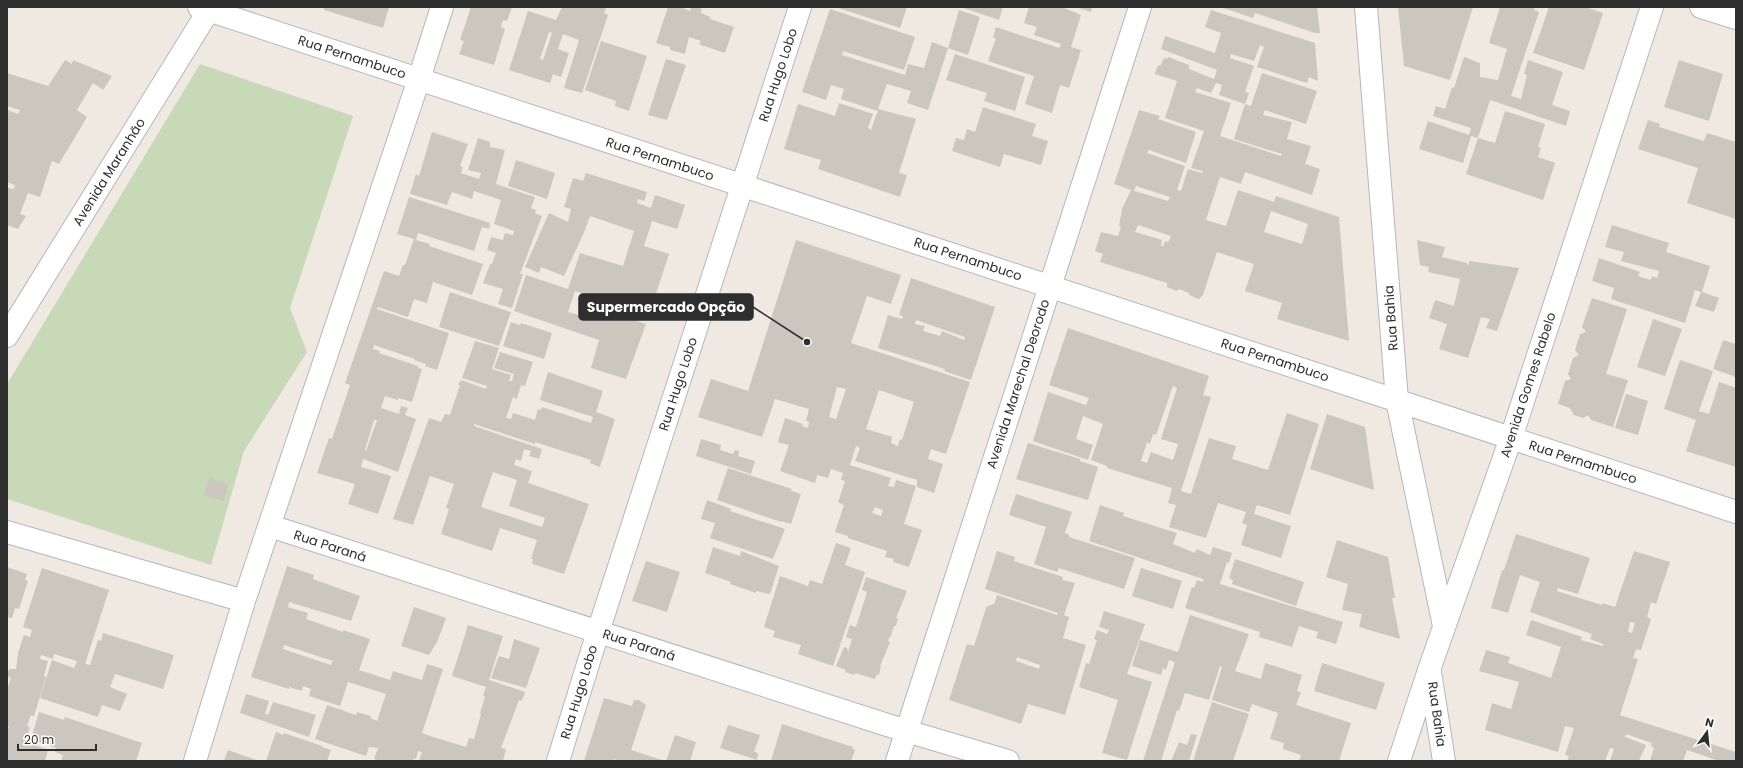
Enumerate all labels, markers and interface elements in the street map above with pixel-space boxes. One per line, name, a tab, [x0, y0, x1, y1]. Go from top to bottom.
street label: Rua Hugo Lobo	[754, 26, 802, 124]
street label: Rua Pernambuco	[295, 31, 409, 83]
street label: Avenida Maranhão	[68, 114, 150, 230]
street label: Rua Pernambuco	[603, 133, 717, 185]
street label: Rua Pernambuco	[911, 233, 1025, 285]
street label: Rua Bahia	[1379, 285, 1403, 351]
callout: Supermercado Opção	[579, 294, 753, 320]
text: Supermercado Opção	[587, 297, 745, 317]
street label: Avenida Marechal Deorodo	[982, 297, 1054, 471]
street label: Avenida Gomes Rabelo	[1495, 310, 1561, 460]
street label: Rua Pernambuco	[1218, 334, 1332, 386]
street label: Rua Hugo Lobo	[654, 335, 702, 433]
street label: Rua Pernambuco	[1526, 436, 1640, 488]
street label: Rua Paraná	[291, 525, 369, 567]
street label: Rua Paraná	[600, 624, 678, 666]
street label: Rua Hugo Lobo	[556, 643, 602, 741]
street label: Rua Bahia	[1423, 680, 1451, 748]
north arrow	[1687, 712, 1727, 752]
text: N	[1704, 714, 1716, 731]
scale bar	[18, 726, 96, 752]
text: 20 m	[24, 731, 54, 748]

